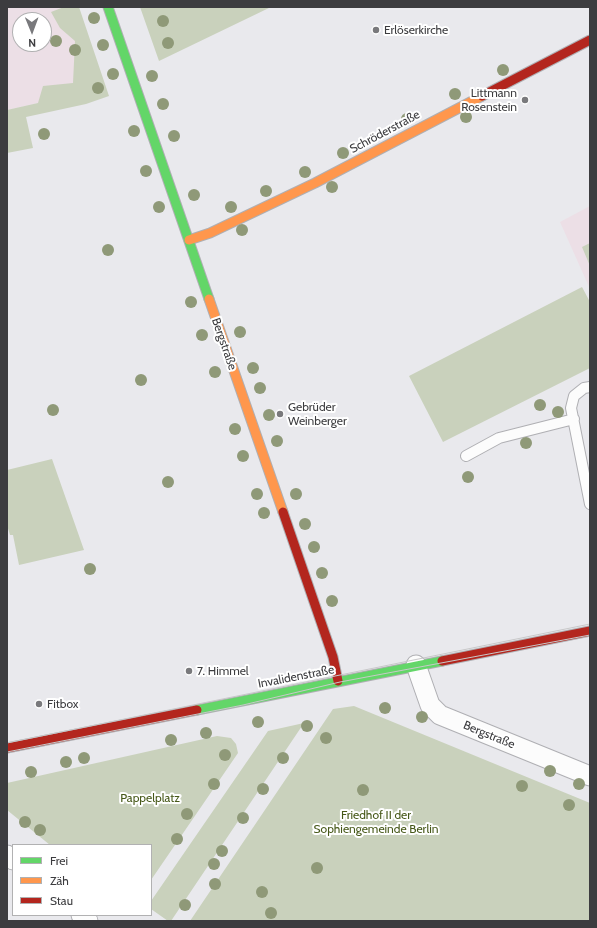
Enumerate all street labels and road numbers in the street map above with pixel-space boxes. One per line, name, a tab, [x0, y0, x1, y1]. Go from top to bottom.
street label: Schröderstraße	[348, 108, 422, 156]
street label: Bergstraße	[208, 316, 240, 372]
street label: Invalidenstraße	[257, 663, 335, 691]
street label: Bergstraße	[461, 718, 517, 752]

